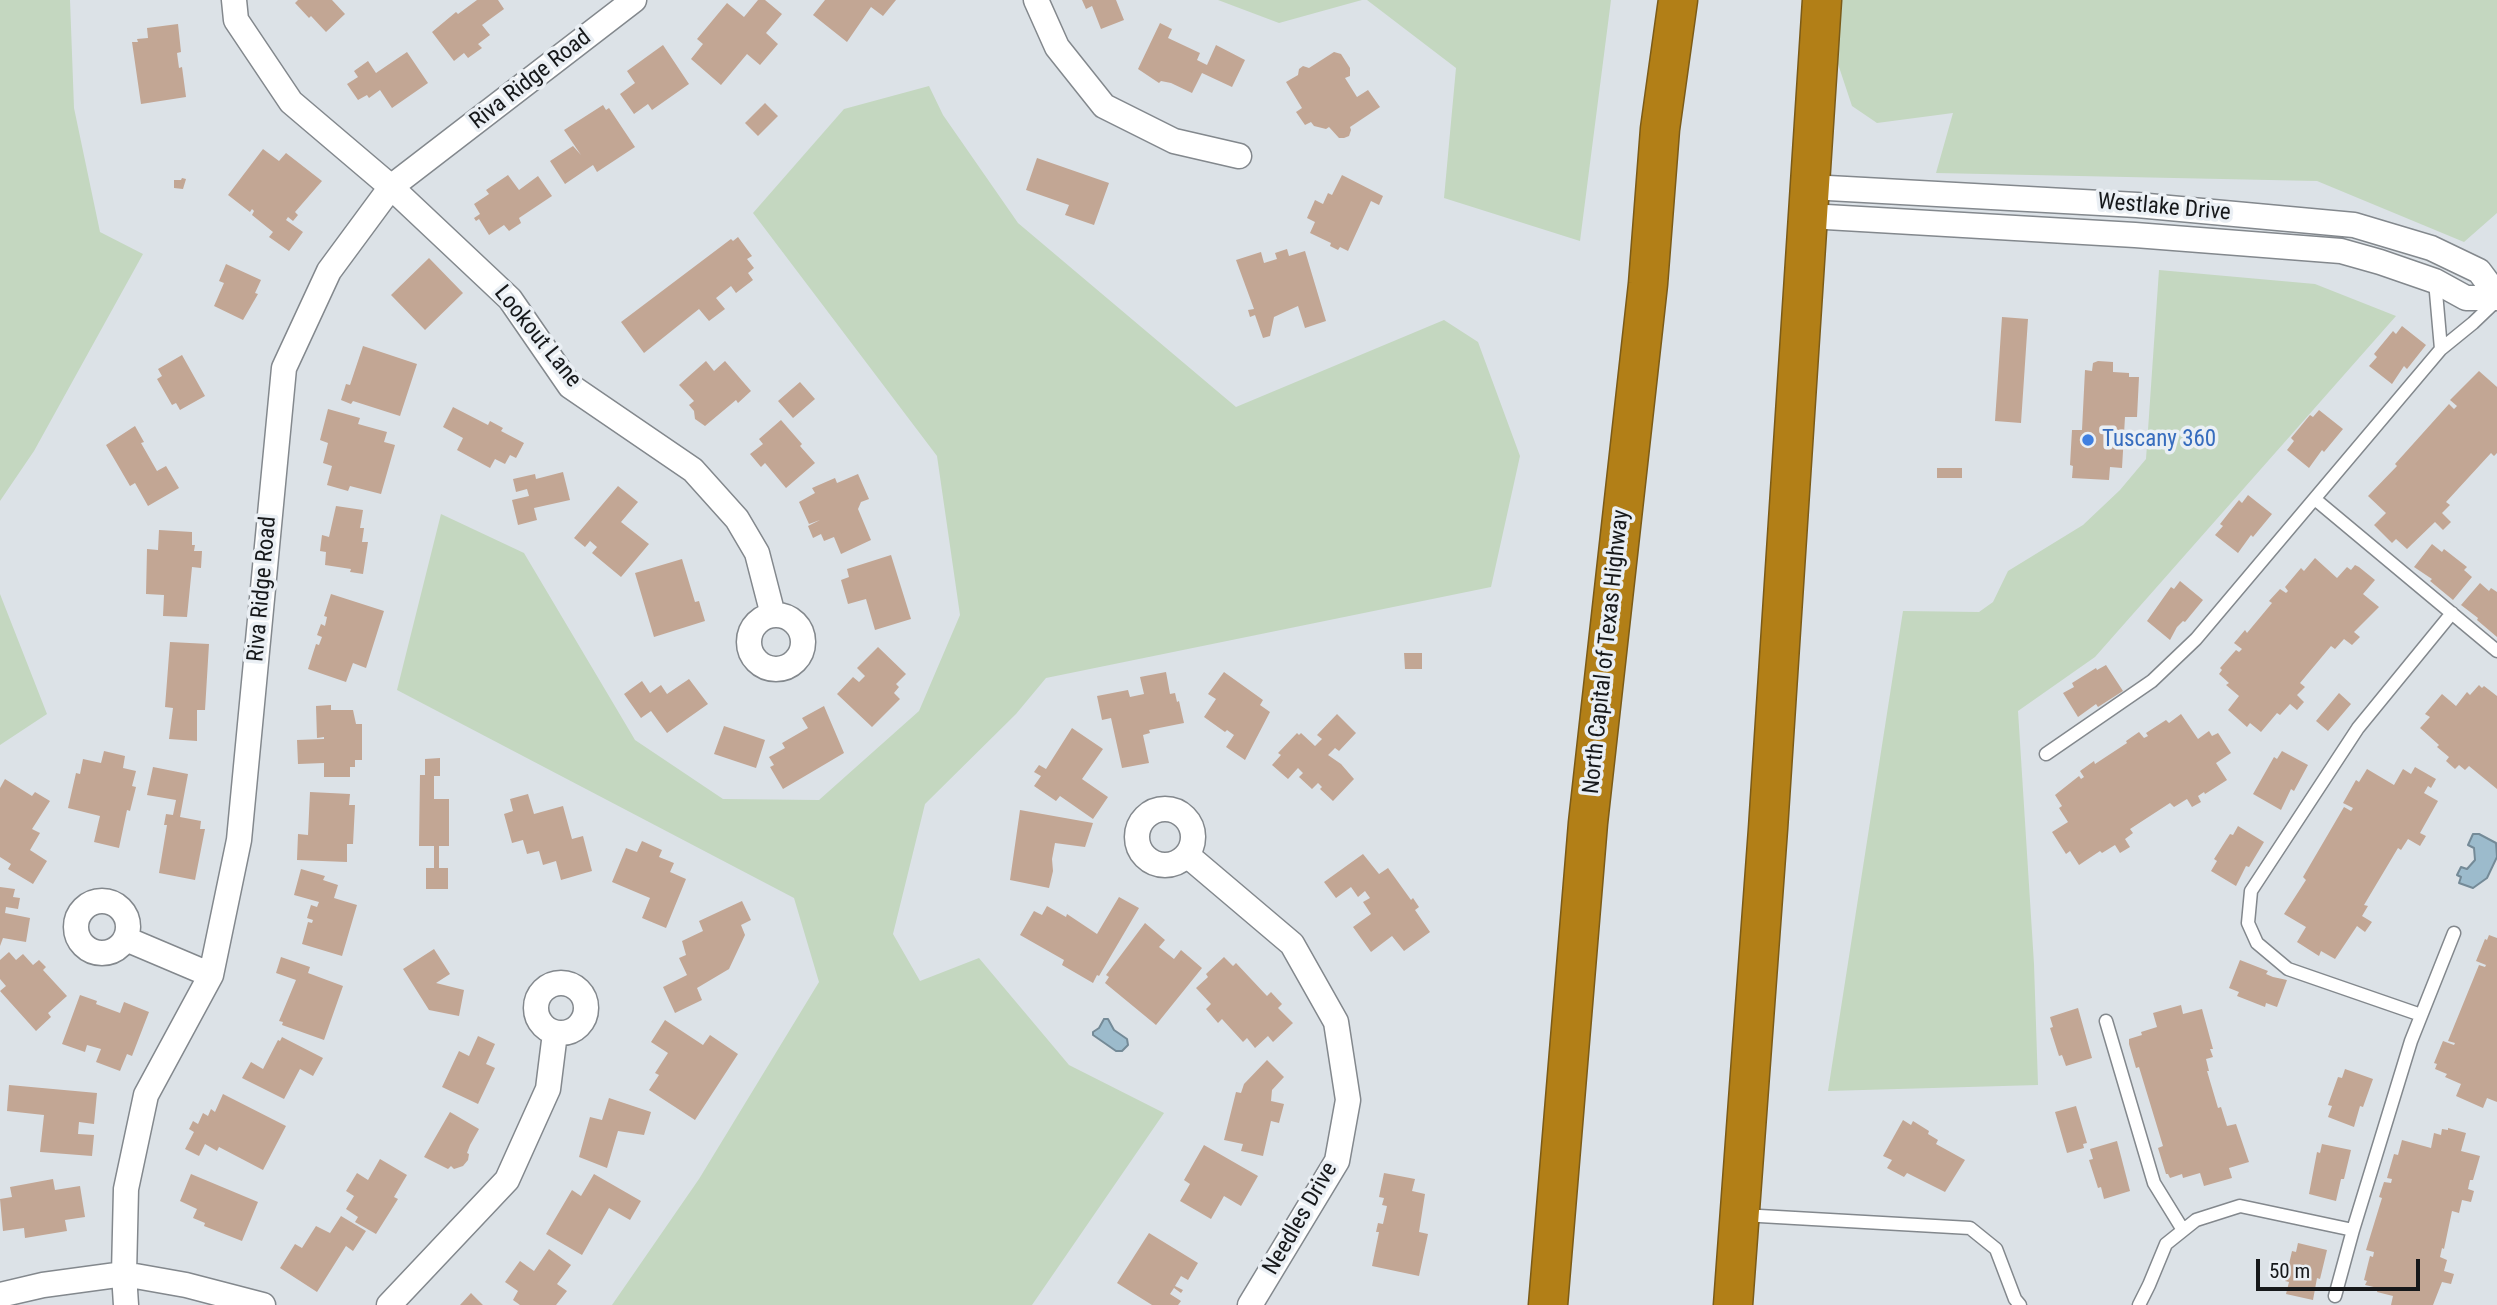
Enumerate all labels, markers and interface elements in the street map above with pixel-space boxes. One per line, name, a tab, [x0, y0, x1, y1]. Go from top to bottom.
street label: Riva Ridge Road	[465, 24, 597, 136]
street label: Westlake Drive	[2096, 188, 2232, 228]
street label: Lookout Lane	[488, 281, 586, 393]
place label: Tuscany 360	[2102, 426, 2216, 454]
marker: Tuscany 360	[2080, 432, 2096, 448]
street label: North Capital of Texas Highway	[1578, 509, 1636, 795]
street label: Riva Ridge Road	[243, 515, 283, 663]
street label: Needles Drive	[1258, 1158, 1344, 1280]
scale bar	[2259, 1246, 2424, 1290]
text: 50 m	[2269, 1259, 2310, 1283]

